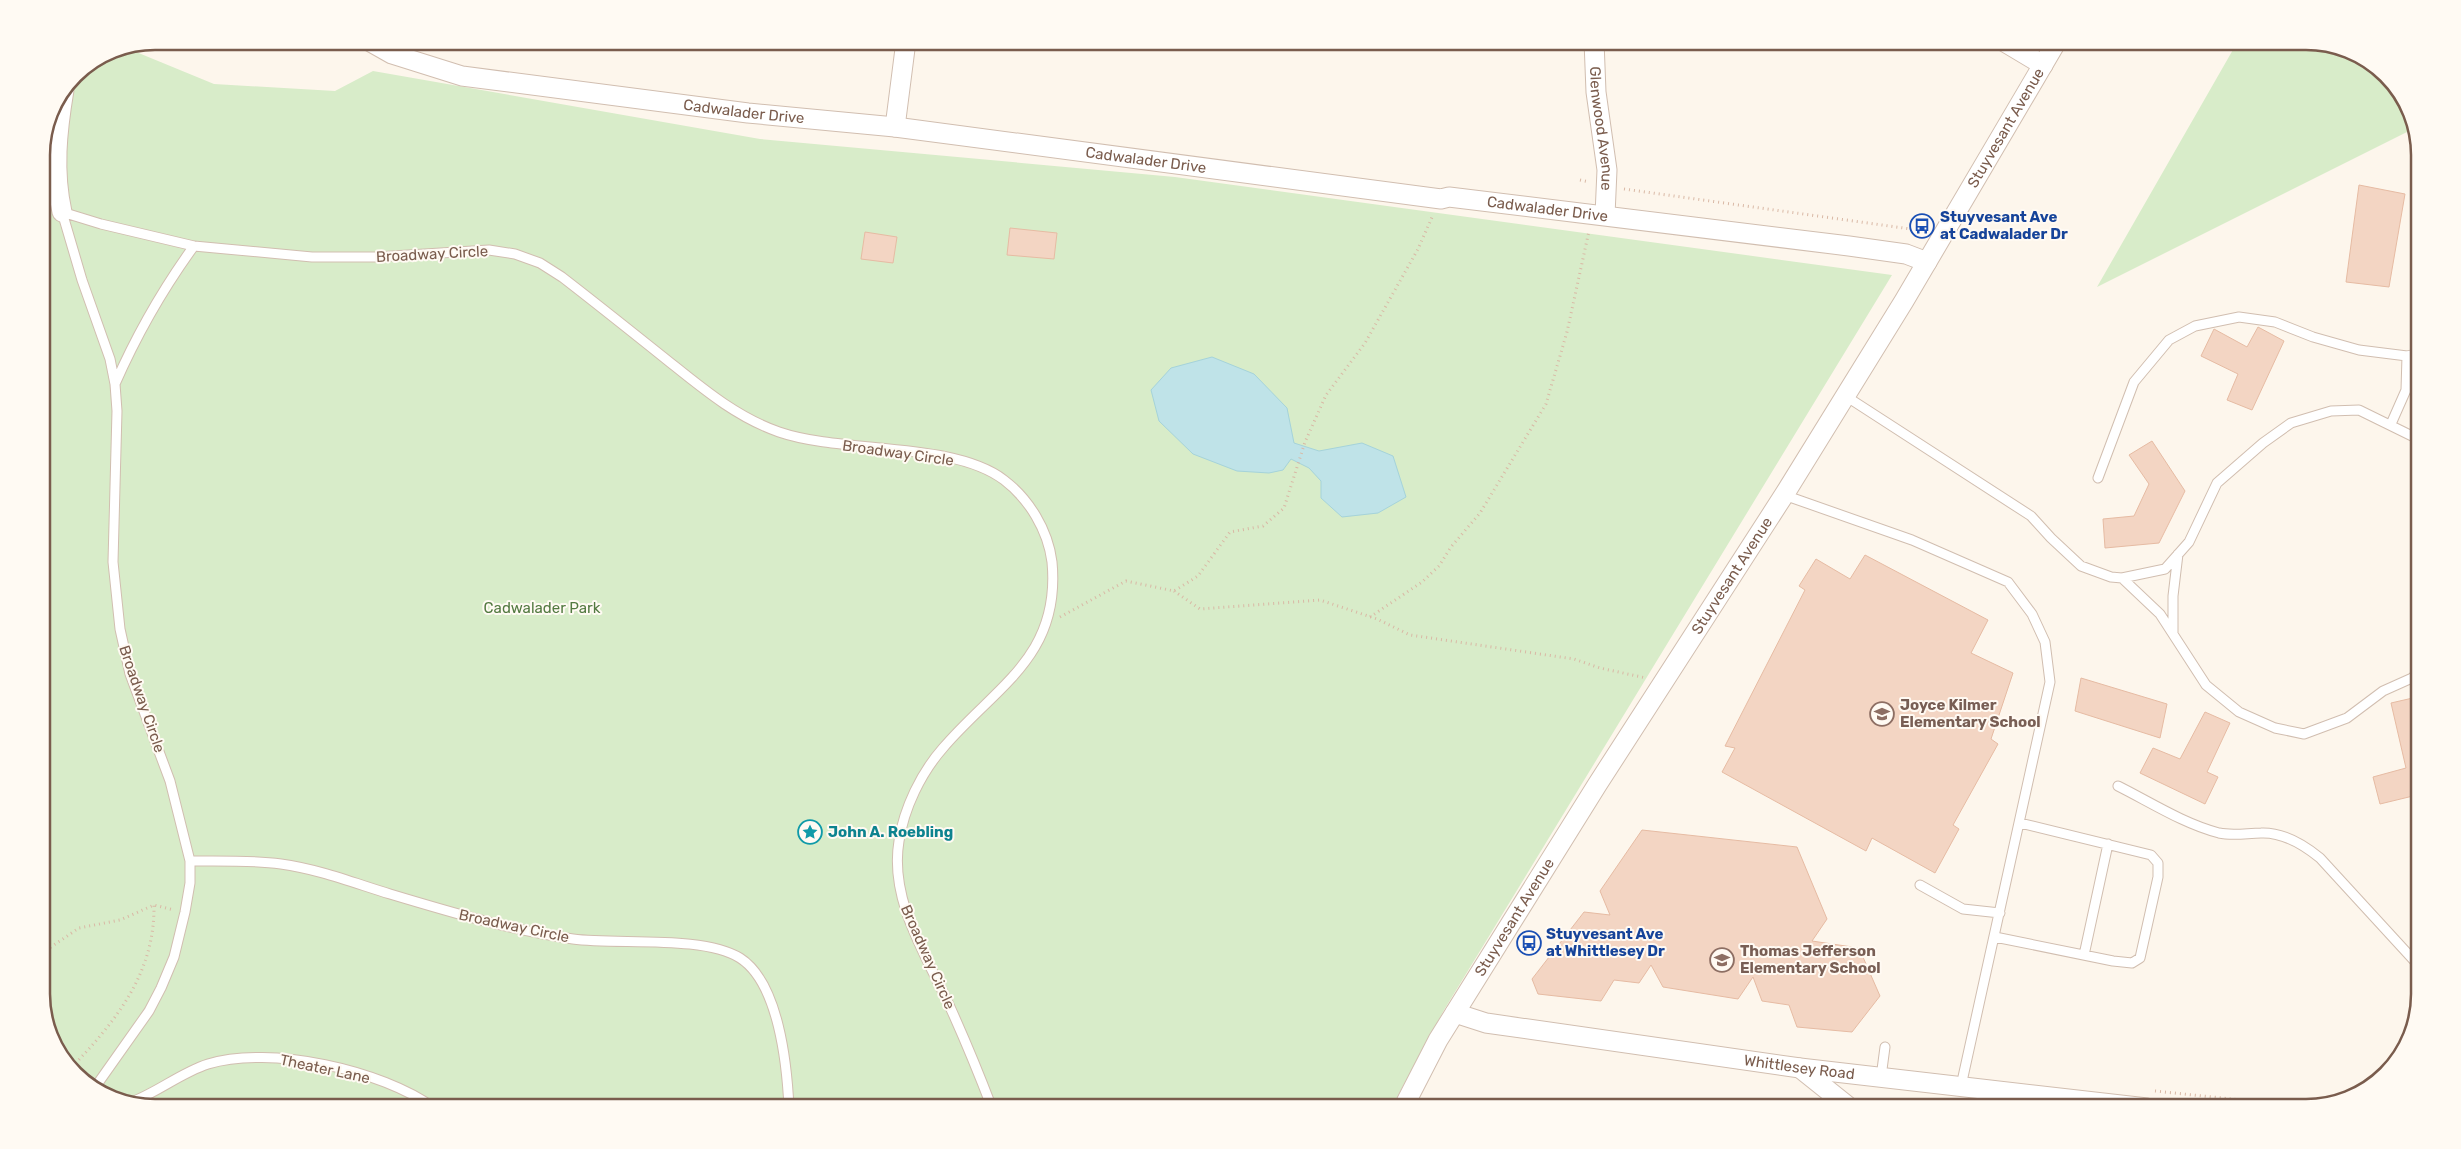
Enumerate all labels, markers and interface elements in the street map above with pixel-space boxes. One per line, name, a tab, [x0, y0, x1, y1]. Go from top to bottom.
street label: Stuyvesant Avenue	[1964, 65, 2048, 191]
street label: Glenwood Avenue	[1586, 66, 1616, 191]
street label: Cadwalader Drive	[682, 96, 805, 127]
street label: Cadwalader Drive	[1084, 143, 1208, 177]
street label: Cadwalader Drive	[1486, 193, 1609, 225]
place label: Stuyvesant Ave at Cadwalader Dr	[1940, 208, 2068, 243]
bus stop icon: Stuyvesant Ave at Cadwalader Dr	[1909, 213, 1935, 239]
street label: Broadway Circle	[375, 242, 489, 266]
street label: Broadway Circle	[841, 436, 955, 470]
street label: Stuyvesant Avenue	[1688, 514, 1776, 638]
park label: Cadwalader Park	[484, 599, 601, 617]
street label: Broadway Circle	[115, 643, 169, 755]
place label: Joyce Kilmer Elementary School	[1900, 696, 2041, 731]
school or university icon: Joyce Kilmer Elementary School	[1869, 701, 1895, 727]
place icon: John A. Roebling	[797, 819, 823, 845]
place label: John A. Roebling	[828, 823, 953, 841]
street label: Stuyvesant Avenue	[1471, 855, 1558, 980]
street label: Broadway Circle	[897, 902, 959, 1012]
street label: Broadway Circle	[457, 906, 571, 946]
place label: Stuyvesant Ave at Whittlesey Dr	[1546, 925, 1665, 960]
bus stop icon: Stuyvesant Ave at Whittlesey Dr	[1516, 930, 1542, 956]
place label: Thomas Jefferson Elementary School	[1740, 942, 1881, 977]
school or university icon: Thomas Jefferson Elementary School	[1709, 947, 1735, 973]
street label: Theater Lane	[278, 1051, 372, 1087]
street label: Whittlesey Road	[1743, 1051, 1856, 1083]

